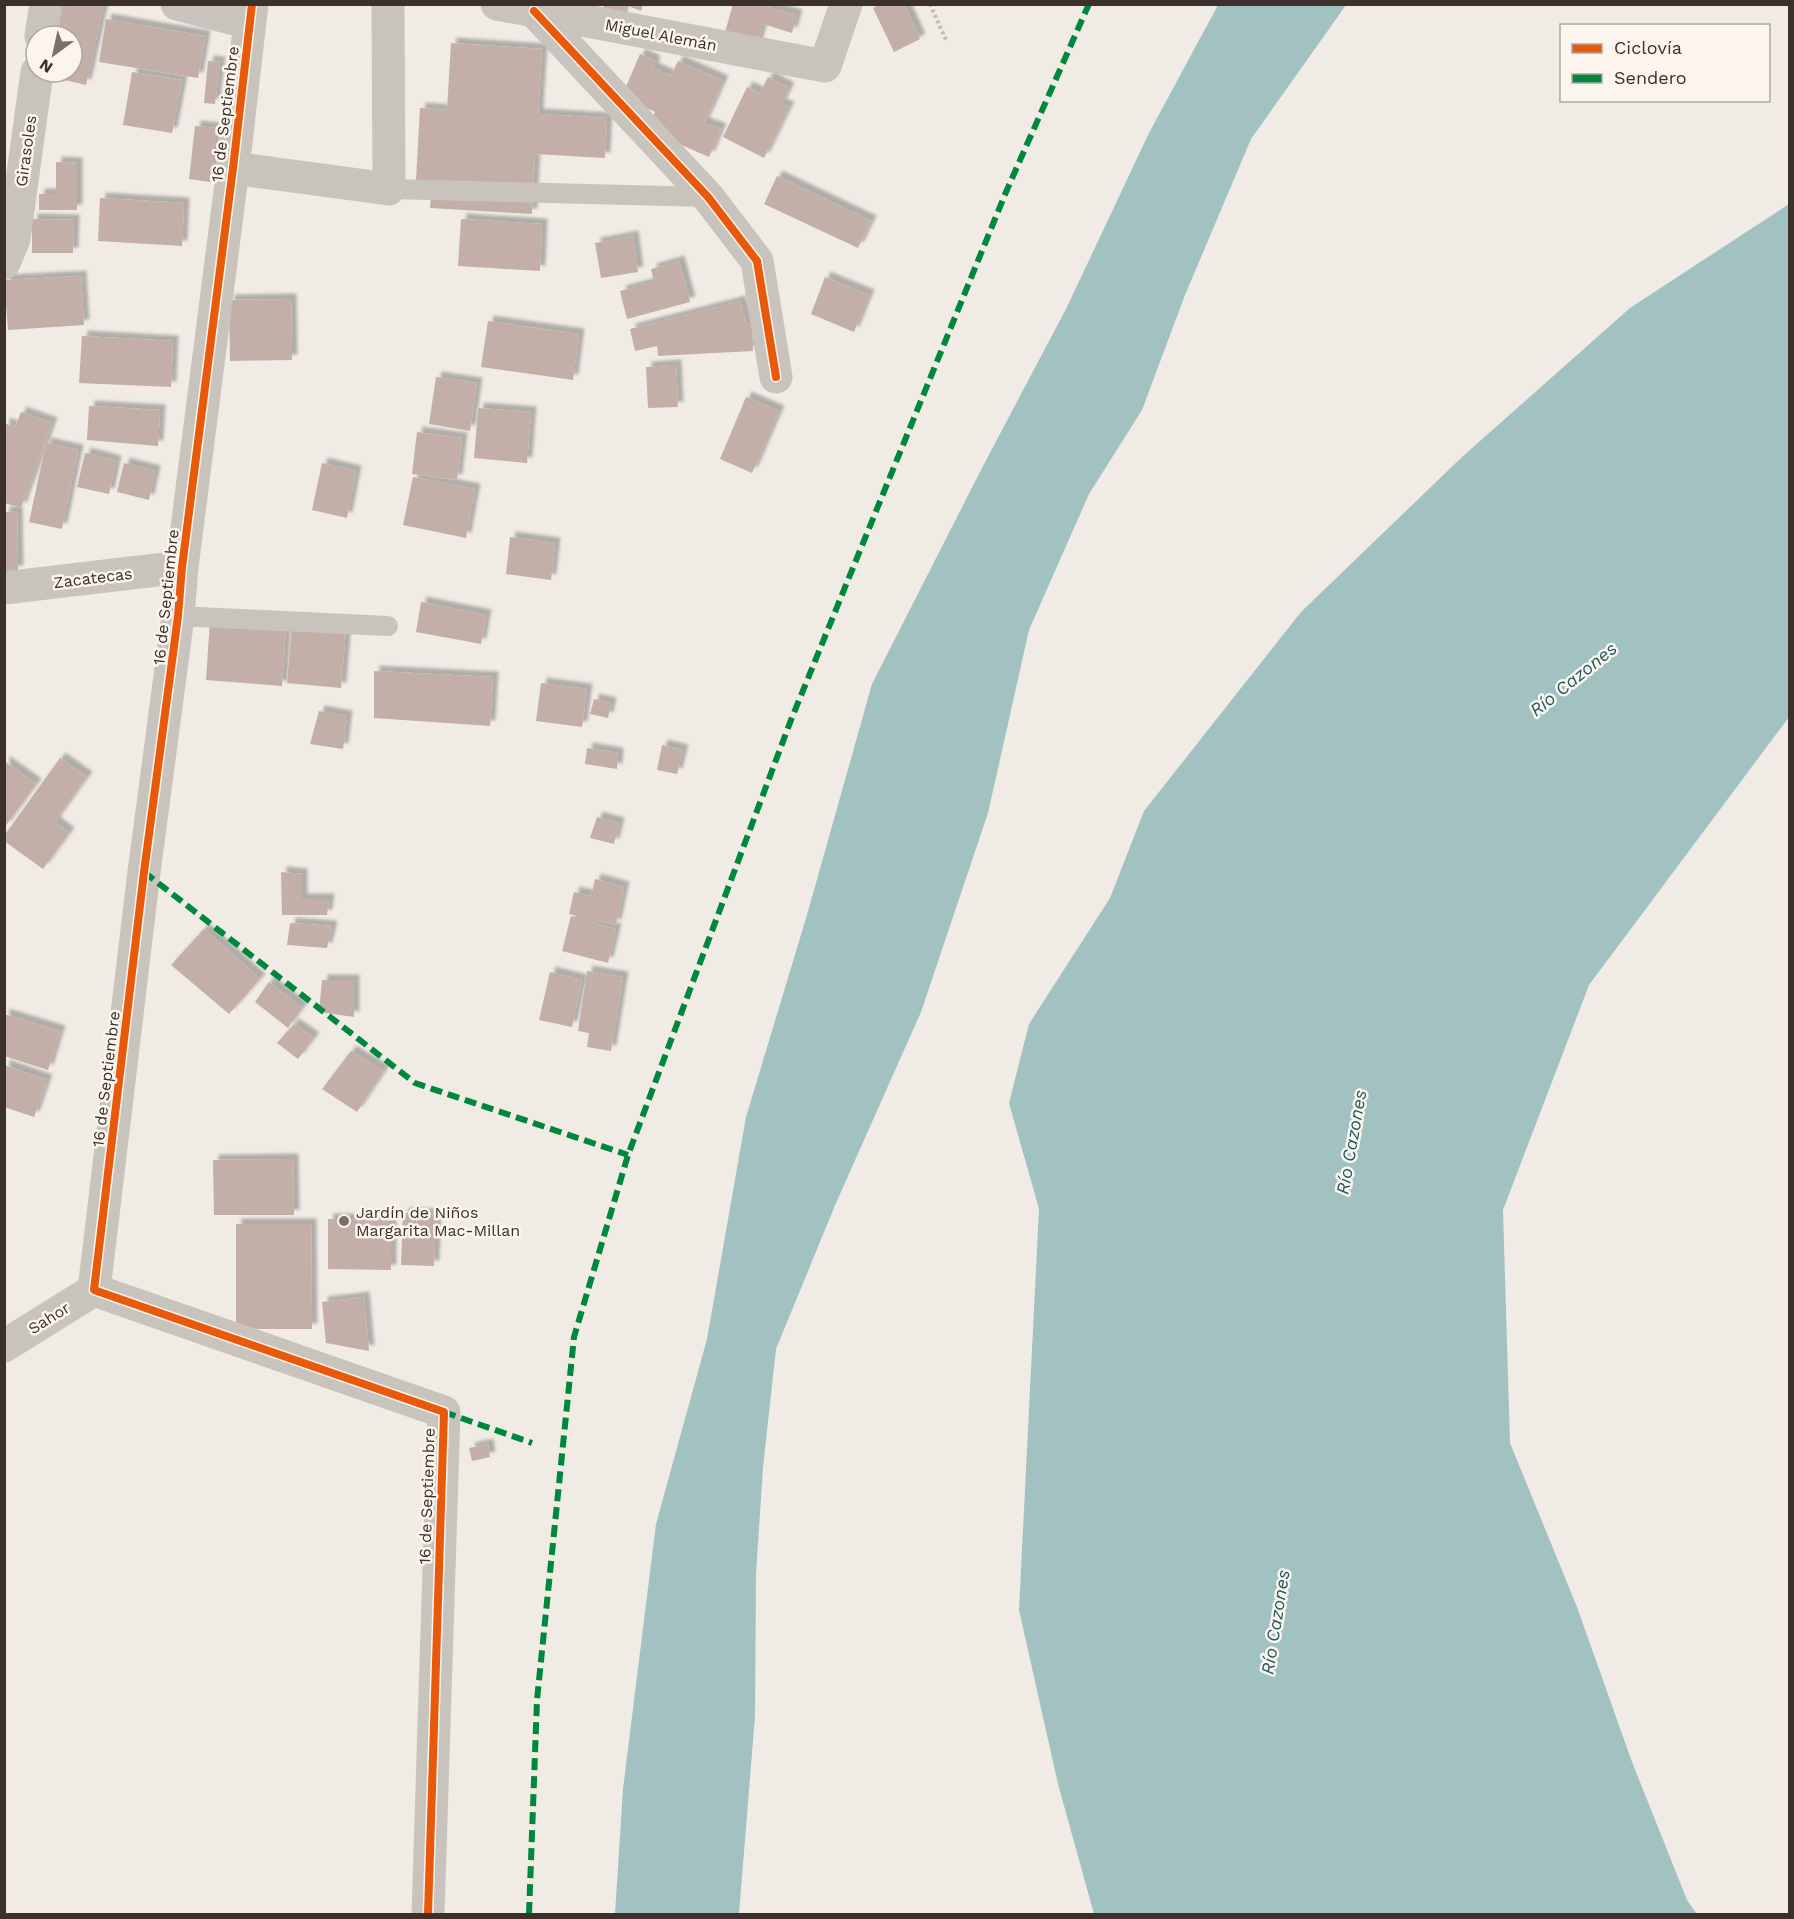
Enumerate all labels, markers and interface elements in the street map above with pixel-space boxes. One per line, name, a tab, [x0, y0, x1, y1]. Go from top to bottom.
street label: Miguel Alemán	[603, 15, 719, 55]
north arrow	[24, 24, 84, 84]
legend	[1560, 24, 1770, 102]
text: Ciclovía	[1614, 37, 1682, 58]
street label: 16 de Septiembre	[207, 45, 243, 183]
text: N	[36, 55, 56, 77]
text: Sendero	[1614, 67, 1687, 88]
street label: Girasoles	[12, 114, 40, 188]
street label: 16 de Septiembre	[149, 528, 183, 666]
street label: Zacatecas	[53, 564, 133, 592]
water label: Río Cazones	[1525, 638, 1621, 720]
street label: 16 de Septiembre	[88, 1010, 124, 1148]
water label: Río Cazones	[1331, 1088, 1371, 1196]
place label: Jardín de Niños Margarita Mac-Millan	[356, 1203, 520, 1240]
marker: Jardín de Niños Margarita Mac-Millan	[337, 1214, 351, 1228]
street label: Sahor	[25, 1298, 74, 1338]
street label: 16 de Septiembre	[415, 1427, 439, 1565]
water label: Río Cazones	[1256, 1568, 1294, 1676]

